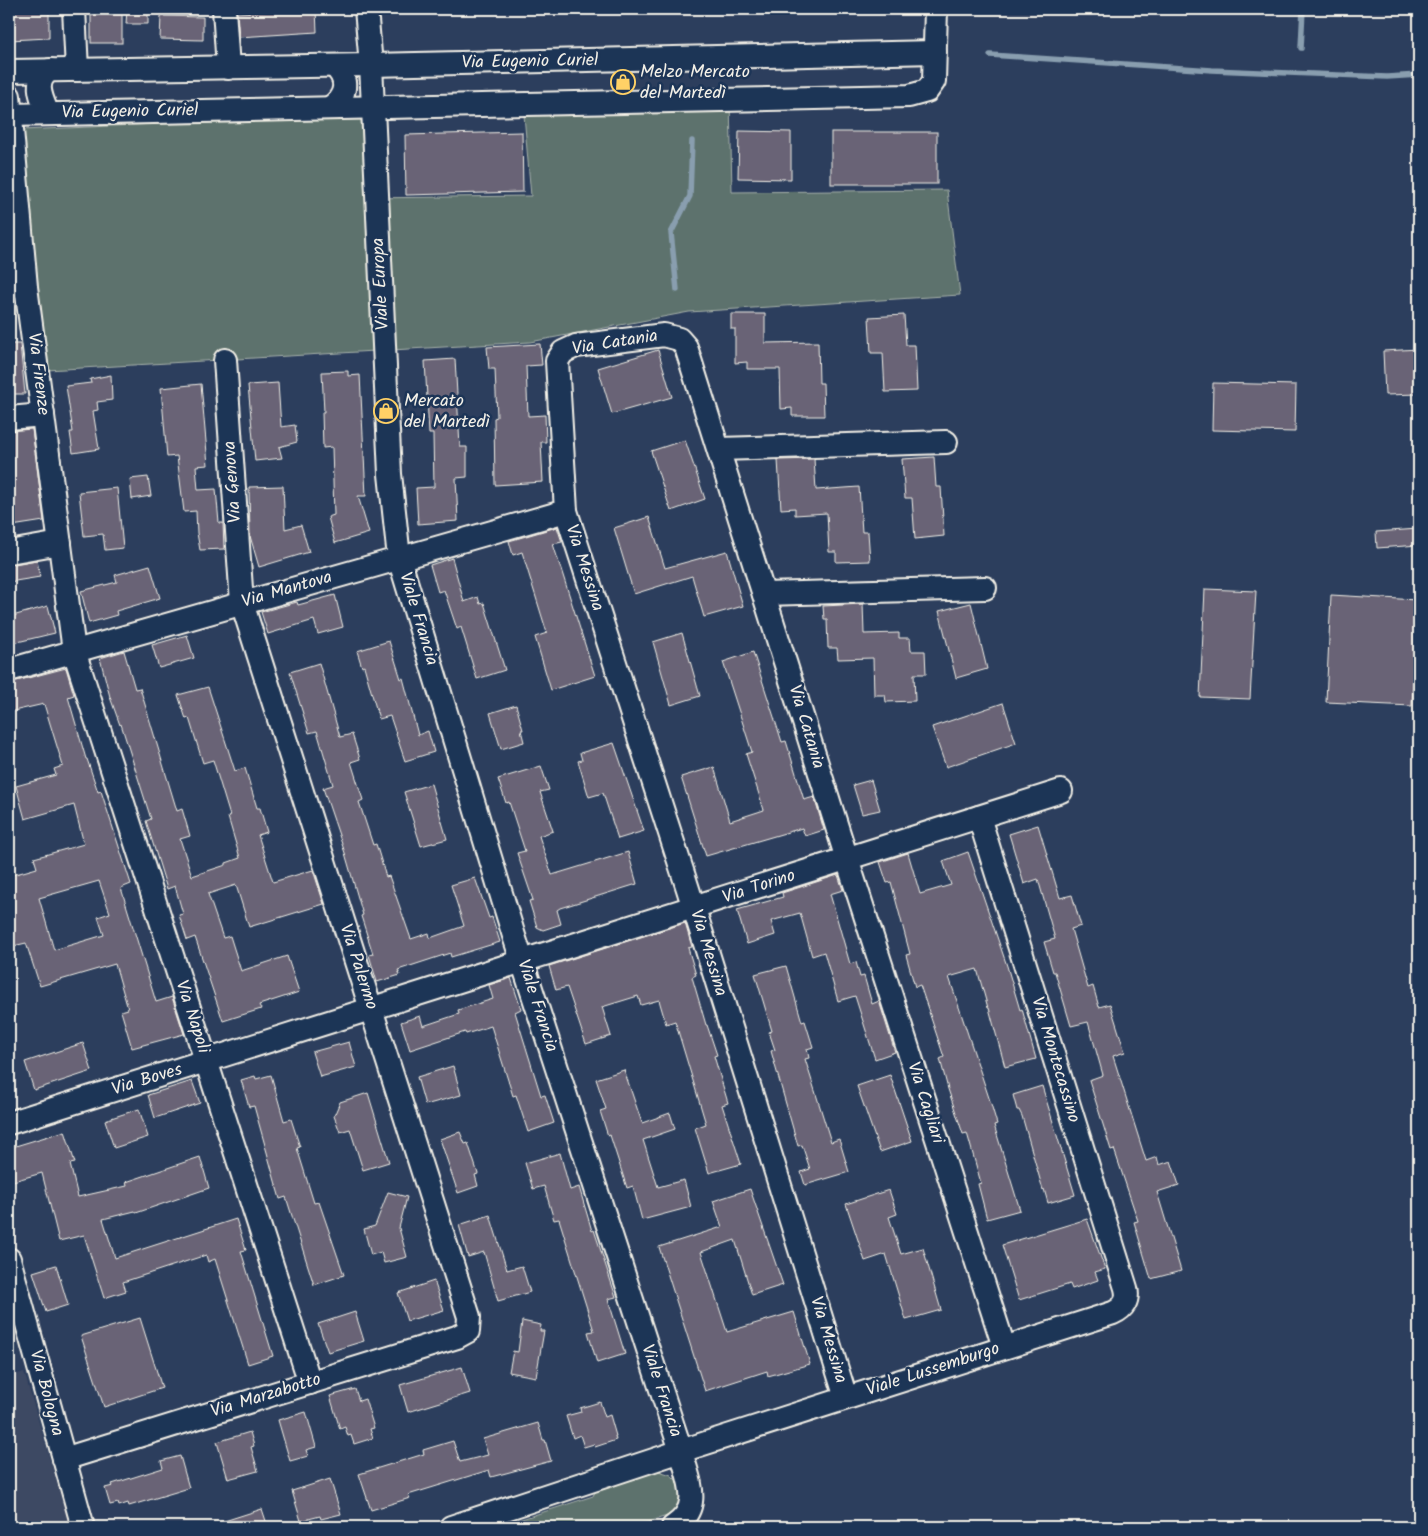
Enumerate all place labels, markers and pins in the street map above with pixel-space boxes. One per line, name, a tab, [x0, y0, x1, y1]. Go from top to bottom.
place label: Melzo Mercato del Martedì	[640, 58, 750, 108]
shop icon: Melzo Mercato del Martedì	[610, 69, 636, 95]
place label: Mercato del Martedì	[404, 387, 490, 437]
shop icon: Mercato del Martedì	[373, 398, 399, 424]

